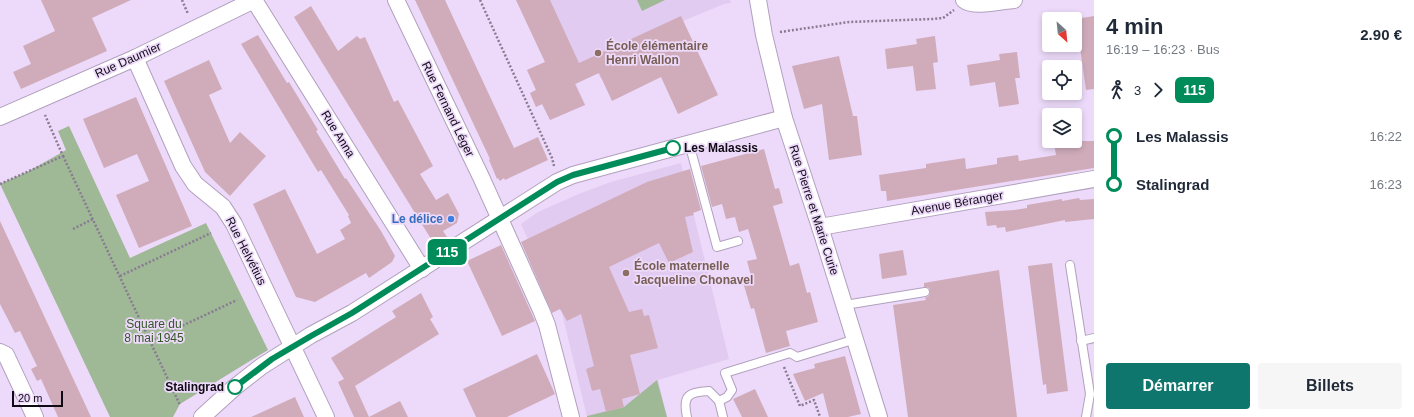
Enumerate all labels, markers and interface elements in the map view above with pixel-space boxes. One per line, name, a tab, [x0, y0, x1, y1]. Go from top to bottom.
north arrow	[1042, 12, 1082, 52]
map controls	[1042, 12, 1082, 148]
text: 4 min	[1106, 14, 1163, 39]
text: 2.90 €	[1360, 26, 1402, 43]
place label: École élémentaire Henri Wallon	[606, 38, 708, 67]
street label: Rue Daumier	[93, 39, 163, 81]
text: 16:19 – 16:23 · Bus	[1106, 42, 1219, 57]
marker: École élémentaire Henri Wallon	[593, 48, 603, 58]
street label: Rue Fernand Léger	[419, 59, 477, 159]
button: locate	[1042, 60, 1082, 100]
icon: walk	[1106, 79, 1128, 101]
icon: forward	[1147, 79, 1169, 101]
text: 115	[1183, 82, 1206, 98]
text: 3	[1134, 83, 1141, 98]
street label: Rue Anna	[318, 108, 358, 160]
button: layers	[1042, 108, 1082, 148]
text: Les Malassis	[1136, 128, 1229, 145]
text: 16:22	[1369, 129, 1402, 144]
marker: Les Malassis	[665, 140, 681, 156]
place label: Les Malassis	[684, 141, 758, 155]
street label: Rue Pierre et Marie Curie	[786, 143, 842, 277]
text: Stalingrad	[1136, 176, 1209, 193]
text: 16:23	[1369, 177, 1402, 192]
street label: Avenue Béranger	[910, 188, 1004, 218]
place label: Le délice	[392, 212, 443, 226]
marker: Le délice	[446, 214, 456, 224]
street label: Rue Helvétius	[223, 215, 269, 287]
line badge: 115	[424, 239, 470, 265]
text: 115	[436, 244, 458, 260]
place label: École maternelle Jacqueline Chonavel	[634, 258, 753, 287]
marker: École maternelle Jacqueline Chonavel	[621, 268, 631, 278]
park label: Square du 8 mai 1945	[124, 317, 184, 345]
button: Démarrer	[1106, 363, 1250, 409]
button: Billets	[1258, 363, 1402, 409]
marker: Stalingrad	[227, 379, 243, 395]
place label: Stalingrad	[165, 380, 224, 394]
scale bar	[12, 389, 63, 408]
text: 20 m	[18, 392, 42, 404]

